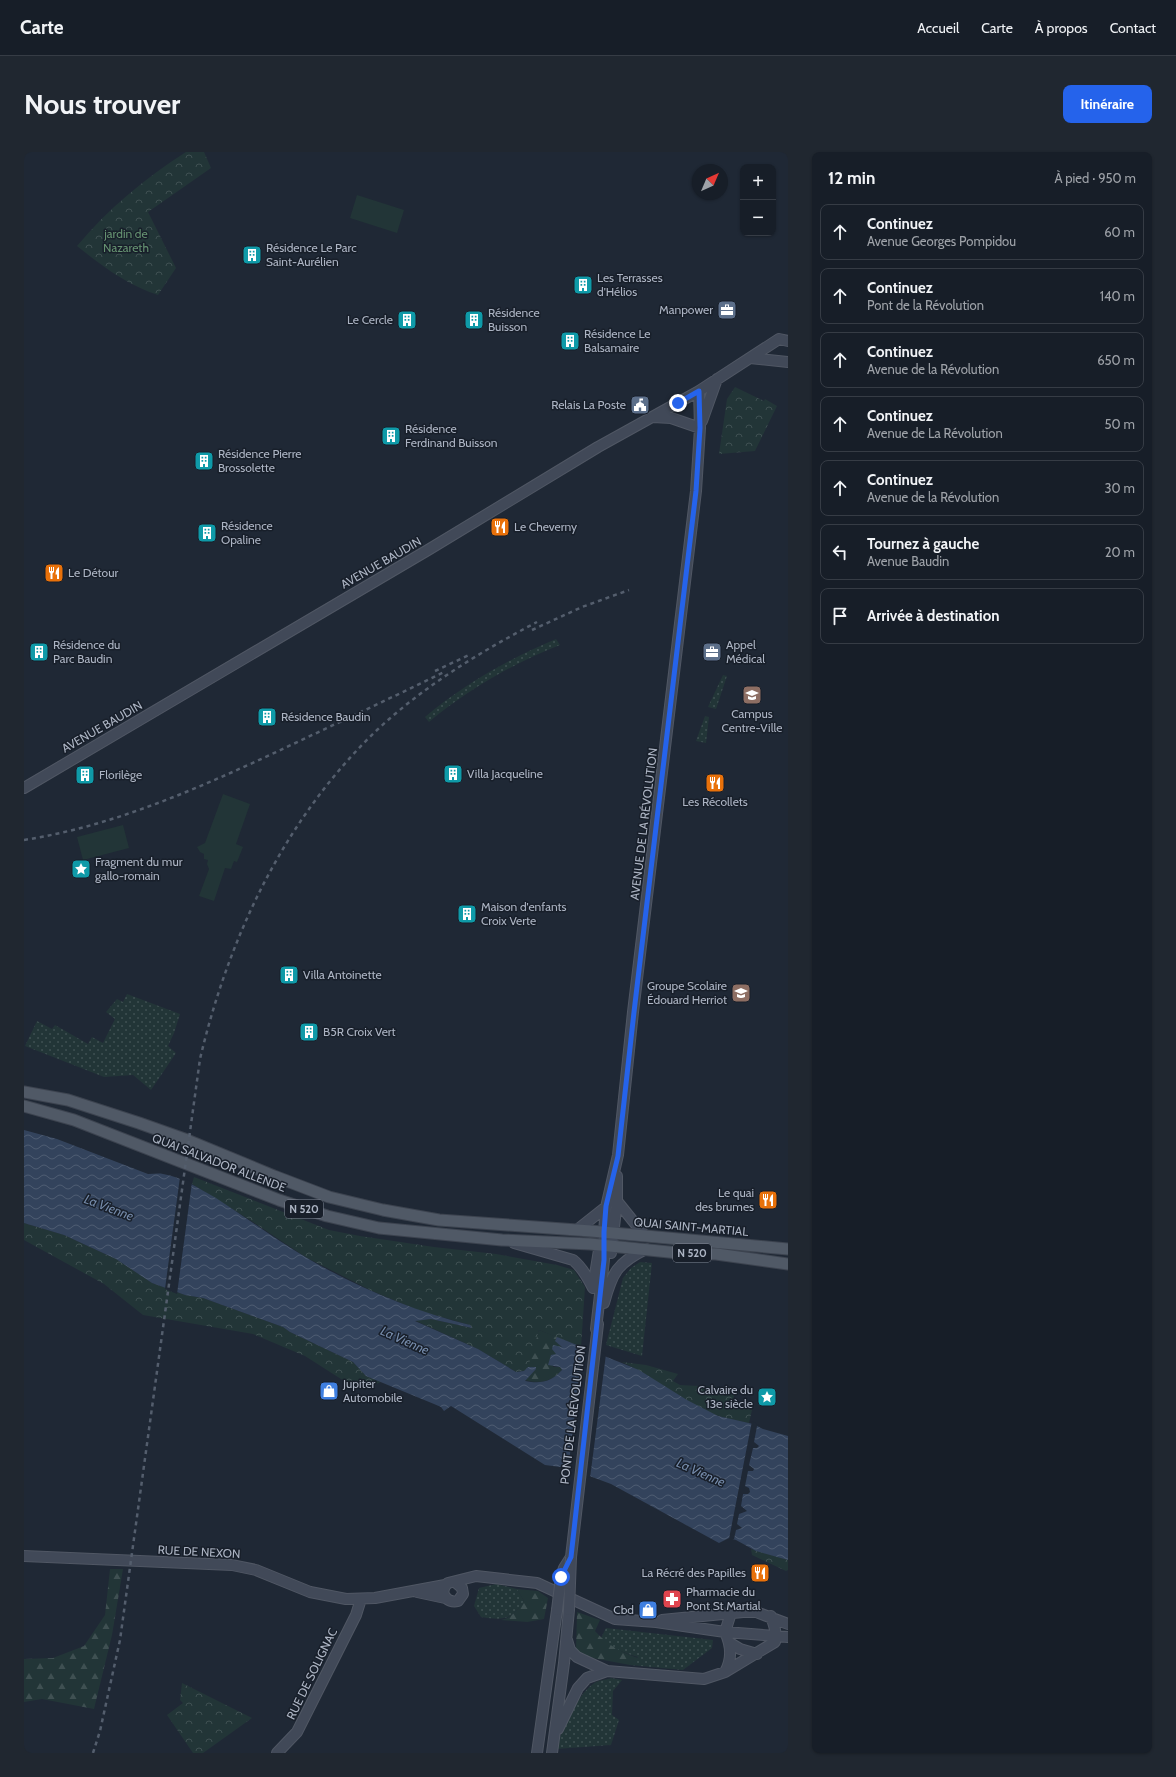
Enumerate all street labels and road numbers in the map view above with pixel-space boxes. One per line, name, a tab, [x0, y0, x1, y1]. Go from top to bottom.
street label: AVENUE BAUDIN	[338, 533, 424, 592]
street label: AVENUE BAUDIN	[59, 697, 145, 756]
street label: AVENUE DE LA RÉVOLUTION	[627, 747, 660, 901]
street label: QUAI SALVADOR ALLENDE	[150, 1130, 288, 1195]
road number: N 520	[285, 1200, 323, 1218]
street label: QUAI SAINT-MARTIAL	[633, 1214, 749, 1239]
road number: N 520	[673, 1244, 711, 1262]
street label: PONT DE LA RÉVOLUTION	[557, 1345, 588, 1485]
street label: RUE DE NEXON	[157, 1542, 241, 1561]
street label: RUE DE SOLIGNAC	[283, 1626, 340, 1722]

